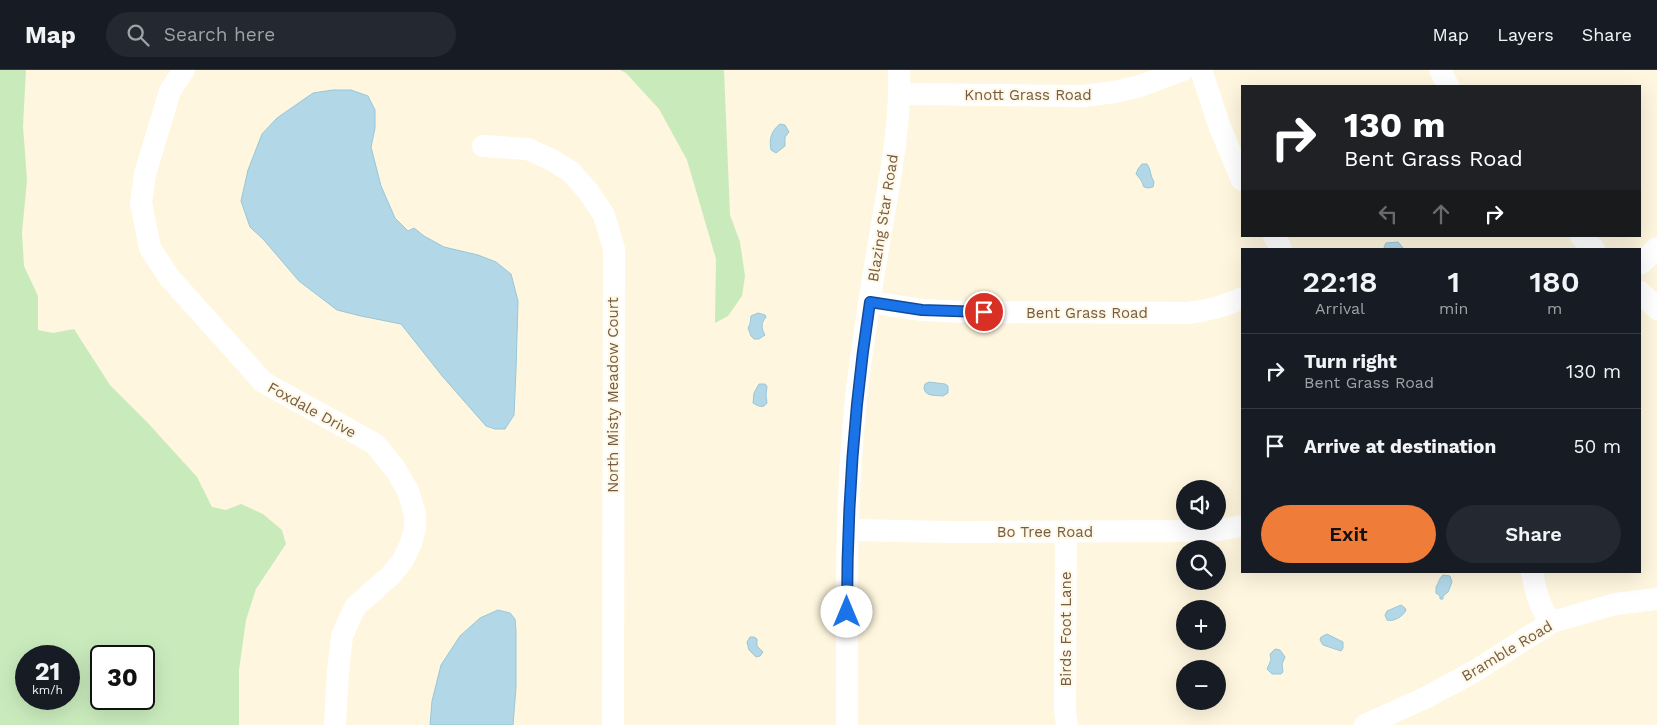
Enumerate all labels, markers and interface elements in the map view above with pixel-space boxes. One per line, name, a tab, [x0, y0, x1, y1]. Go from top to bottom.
search box	[106, 12, 456, 57]
text: Map	[25, 21, 76, 49]
icon: search	[124, 21, 152, 49]
text: Search here	[164, 23, 275, 46]
text: Map	[1432, 24, 1469, 45]
text: Layers	[1497, 24, 1554, 45]
text: Share	[1582, 24, 1632, 45]
street label: Knott Grass Road	[964, 86, 1092, 104]
text: 130 m	[1344, 104, 1445, 146]
icon: right	[1261, 105, 1326, 170]
text: Bent Grass Road	[1344, 146, 1523, 171]
street label: Blazing Star Road	[864, 153, 902, 283]
icon: left	[1374, 200, 1402, 228]
icon: ahead	[1427, 200, 1455, 228]
icon: right	[1480, 200, 1508, 228]
text: 22:18	[1302, 264, 1378, 299]
text: 1	[1447, 264, 1460, 299]
text: 180	[1530, 264, 1580, 299]
pin	[963, 291, 1005, 333]
street label: North Misty Meadow Court	[604, 297, 622, 493]
icon: arrive	[970, 298, 998, 326]
text: Arrival	[1315, 299, 1365, 318]
text: min	[1439, 299, 1468, 318]
text: m	[1547, 299, 1562, 318]
street label: Bent Grass Road	[1026, 304, 1148, 322]
text: Turn right	[1304, 350, 1397, 373]
icon: right	[1261, 357, 1289, 385]
text: 130 m	[1566, 360, 1621, 383]
text: Bent Grass Road	[1304, 373, 1434, 392]
street label: Foxdale Drive	[265, 378, 359, 442]
icon: arrive	[1261, 432, 1289, 460]
text: Arrive at destination	[1304, 435, 1496, 458]
text: 50 m	[1574, 435, 1621, 458]
map controls	[1176, 480, 1226, 710]
button: sound	[1176, 480, 1226, 530]
button: Exit	[1261, 505, 1436, 563]
button: Share	[1446, 505, 1621, 563]
street label: Bo Tree Road	[997, 523, 1093, 541]
button: search	[1176, 540, 1226, 590]
street label: Birds Foot Lane	[1057, 571, 1075, 687]
position arrow	[820, 585, 872, 637]
button: +	[1176, 600, 1226, 650]
street label: Bramble Road	[1458, 617, 1556, 685]
speed limit sign: 30	[90, 645, 155, 710]
text: 21	[35, 657, 60, 686]
button: −	[1176, 660, 1226, 710]
text: km/h	[32, 683, 63, 697]

